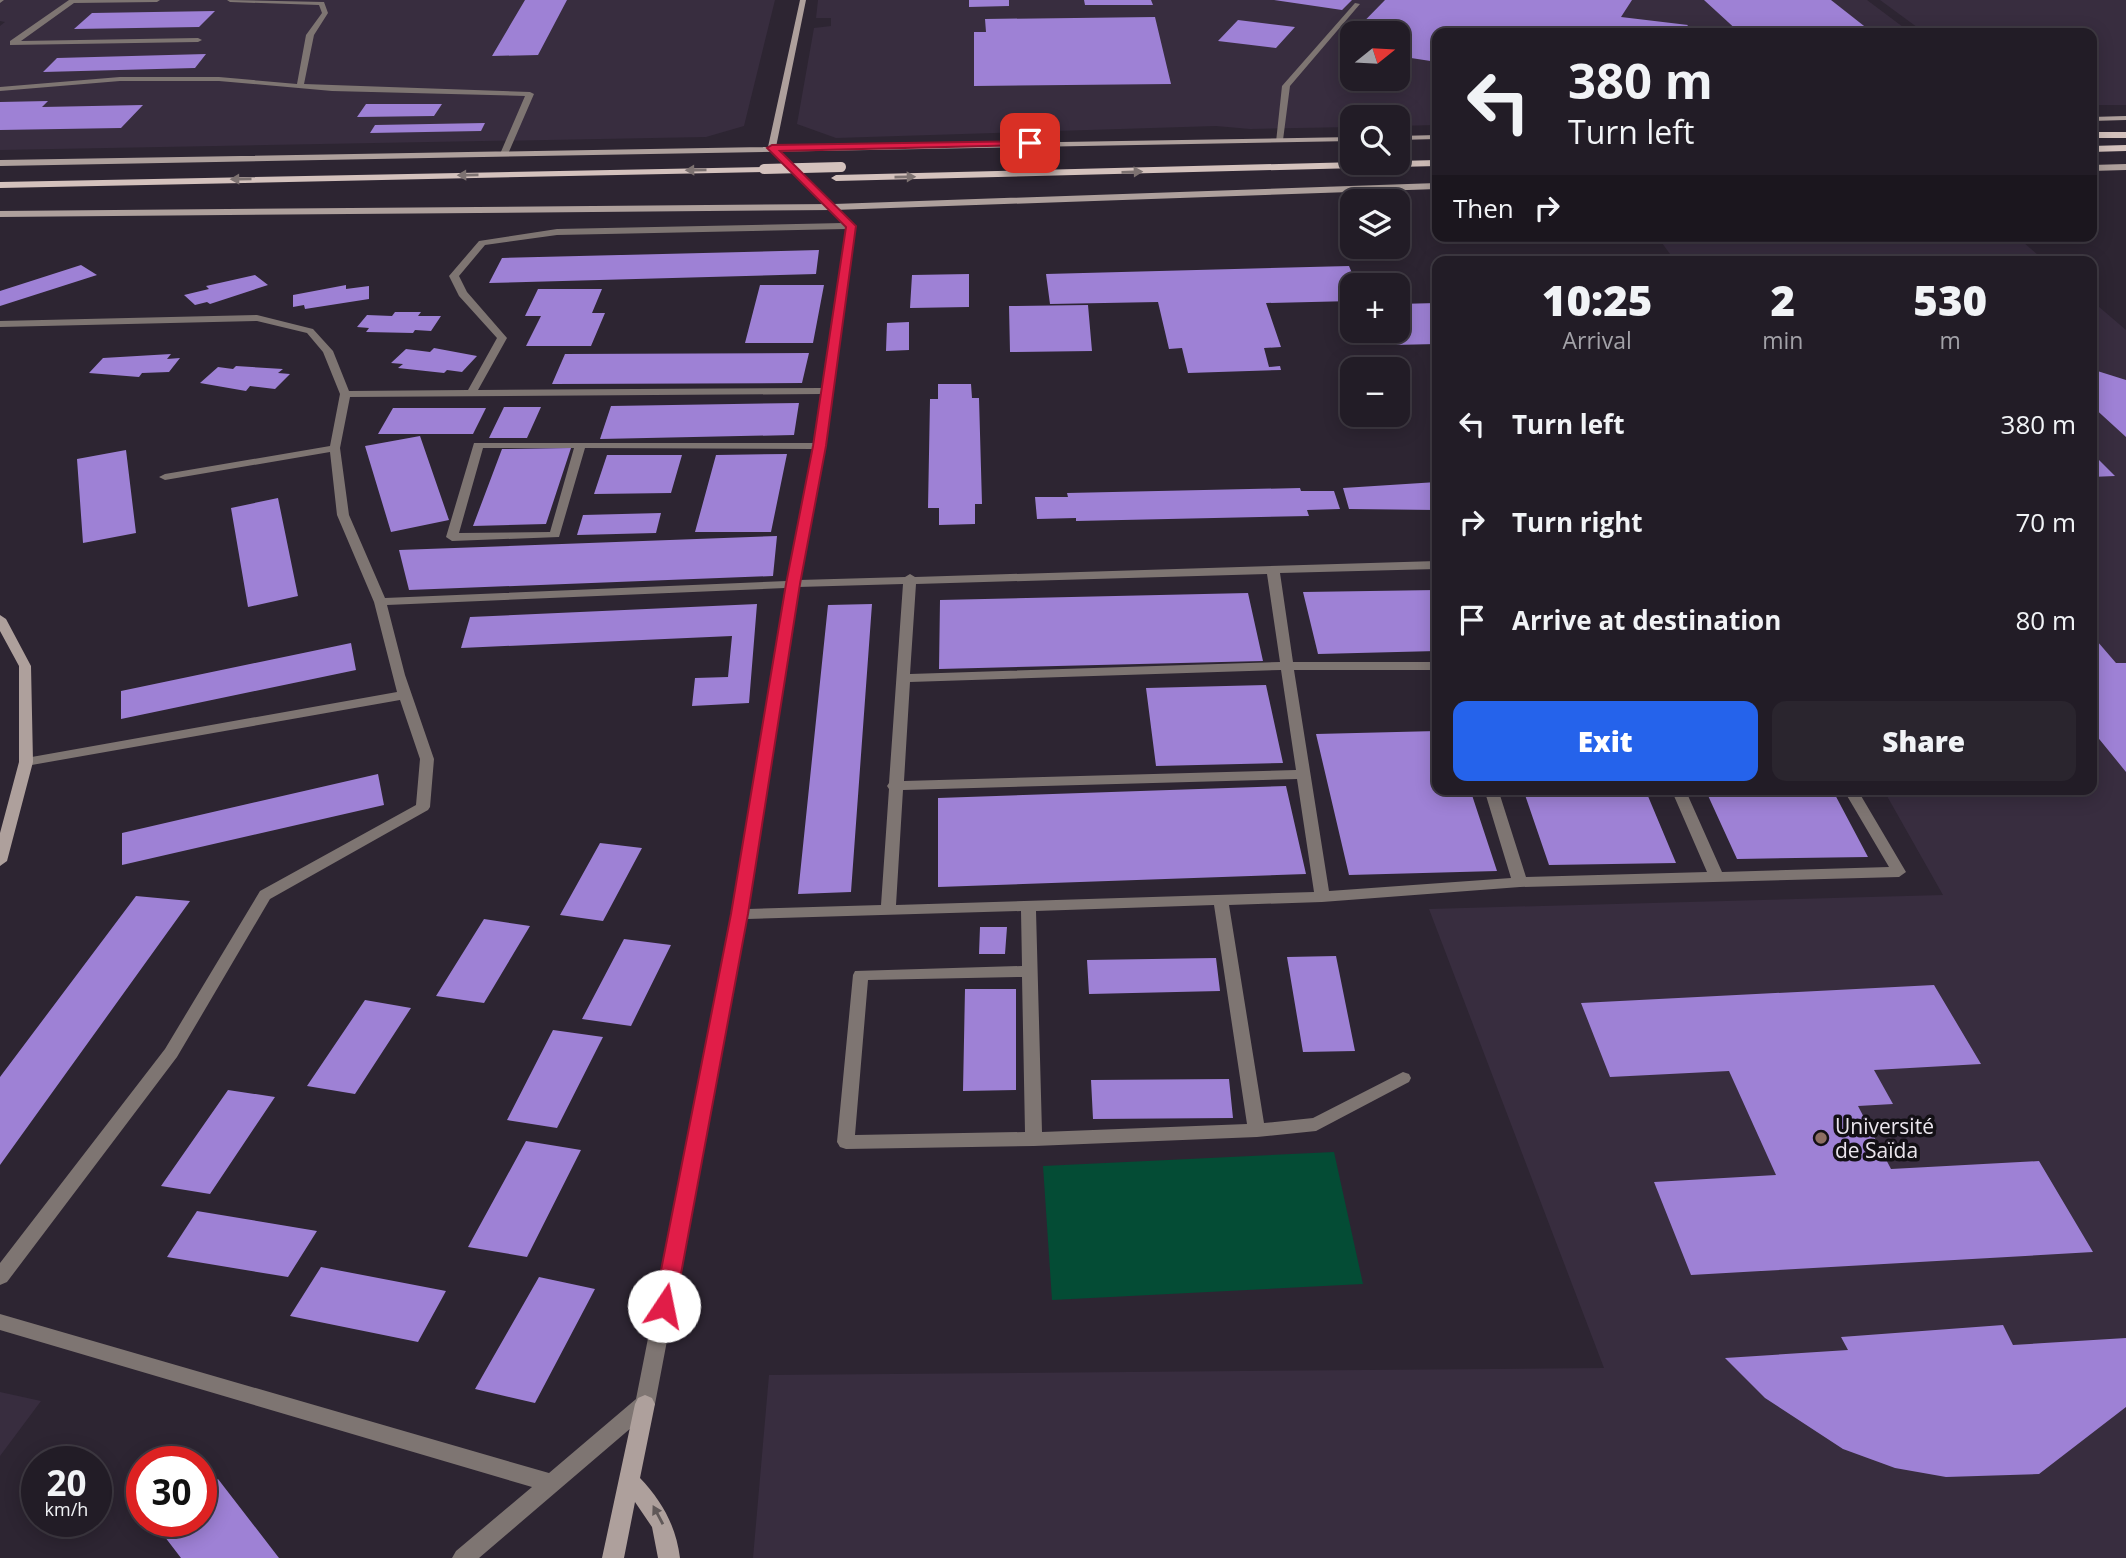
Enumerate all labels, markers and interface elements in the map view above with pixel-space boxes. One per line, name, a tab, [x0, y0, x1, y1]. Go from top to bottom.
north arrow	[1340, 21, 1410, 91]
map controls	[1340, 21, 1410, 427]
text: 380 m	[1568, 47, 1713, 113]
icon: left	[1453, 56, 1544, 147]
button: search	[1340, 105, 1410, 175]
text: Turn left	[1568, 110, 1694, 153]
pin	[1000, 113, 1060, 173]
icon: arrive	[1011, 124, 1049, 162]
one-way arrow	[685, 165, 707, 176]
one-way arrow	[1121, 166, 1143, 177]
one-way arrow	[457, 169, 479, 181]
one-way arrow	[894, 171, 916, 183]
one-way arrow	[230, 174, 252, 185]
button: layers	[1340, 189, 1410, 259]
icon: right	[1528, 189, 1566, 227]
text: Then	[1453, 190, 1514, 226]
text: 10:25	[1542, 271, 1652, 328]
text: 2	[1771, 271, 1795, 328]
text: 530	[1913, 271, 1987, 328]
button: +	[1340, 273, 1410, 343]
text: Arrival	[1563, 324, 1632, 356]
text: min	[1762, 324, 1803, 356]
text: m	[1940, 324, 1961, 356]
button: −	[1340, 357, 1410, 427]
icon: left	[1453, 405, 1491, 443]
text: Turn left	[1512, 406, 1624, 442]
text: 380 m	[2001, 406, 2076, 442]
icon: right	[1453, 503, 1491, 541]
text: Turn right	[1512, 504, 1643, 540]
text: 70 m	[2015, 504, 2076, 540]
icon: arrive	[1453, 601, 1491, 639]
text: Arrive at destination	[1512, 602, 1781, 638]
text: 80 m	[2015, 602, 2076, 638]
button: Exit	[1453, 701, 1758, 781]
button: Share	[1772, 701, 2076, 781]
place label: Université de Saïda	[1835, 1112, 1934, 1164]
marker: Université de Saïda	[1813, 1130, 1829, 1146]
position arrow	[627, 1269, 701, 1343]
speed limit sign: 30	[126, 1446, 217, 1537]
text: 20	[46, 1459, 87, 1506]
text: km/h	[45, 1497, 88, 1521]
one-way arrow	[653, 1505, 664, 1525]

